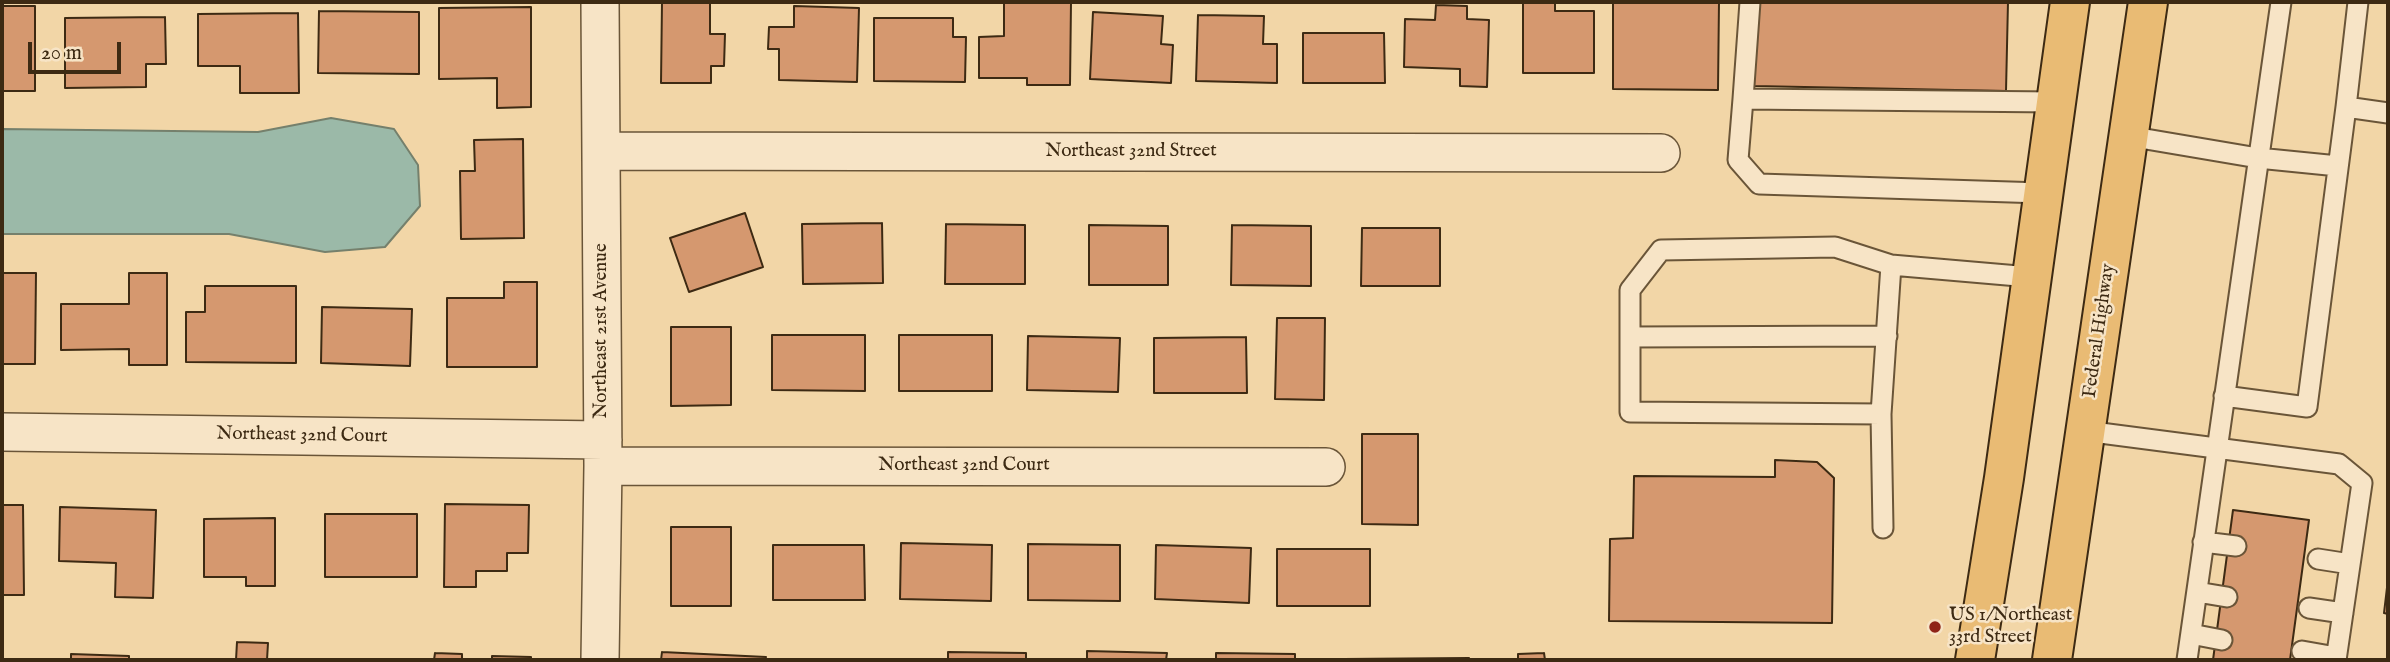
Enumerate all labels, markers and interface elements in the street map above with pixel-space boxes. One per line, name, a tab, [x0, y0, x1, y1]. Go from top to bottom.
scale bar	[32, 28, 124, 72]
text: 20 m	[41, 40, 82, 67]
street label: Northeast 32nd Street	[1045, 141, 1217, 163]
street label: Northeast 21st Avenue	[591, 243, 613, 419]
street label: Federal Highway	[2079, 262, 2121, 400]
street label: Northeast 32nd Court	[216, 423, 388, 449]
street label: Northeast 32nd Court	[878, 455, 1050, 477]
place label: US 1/Northeast 33rd Street	[1949, 605, 2072, 649]
marker: US 1/Northeast 33rd Street	[1927, 619, 1943, 635]

